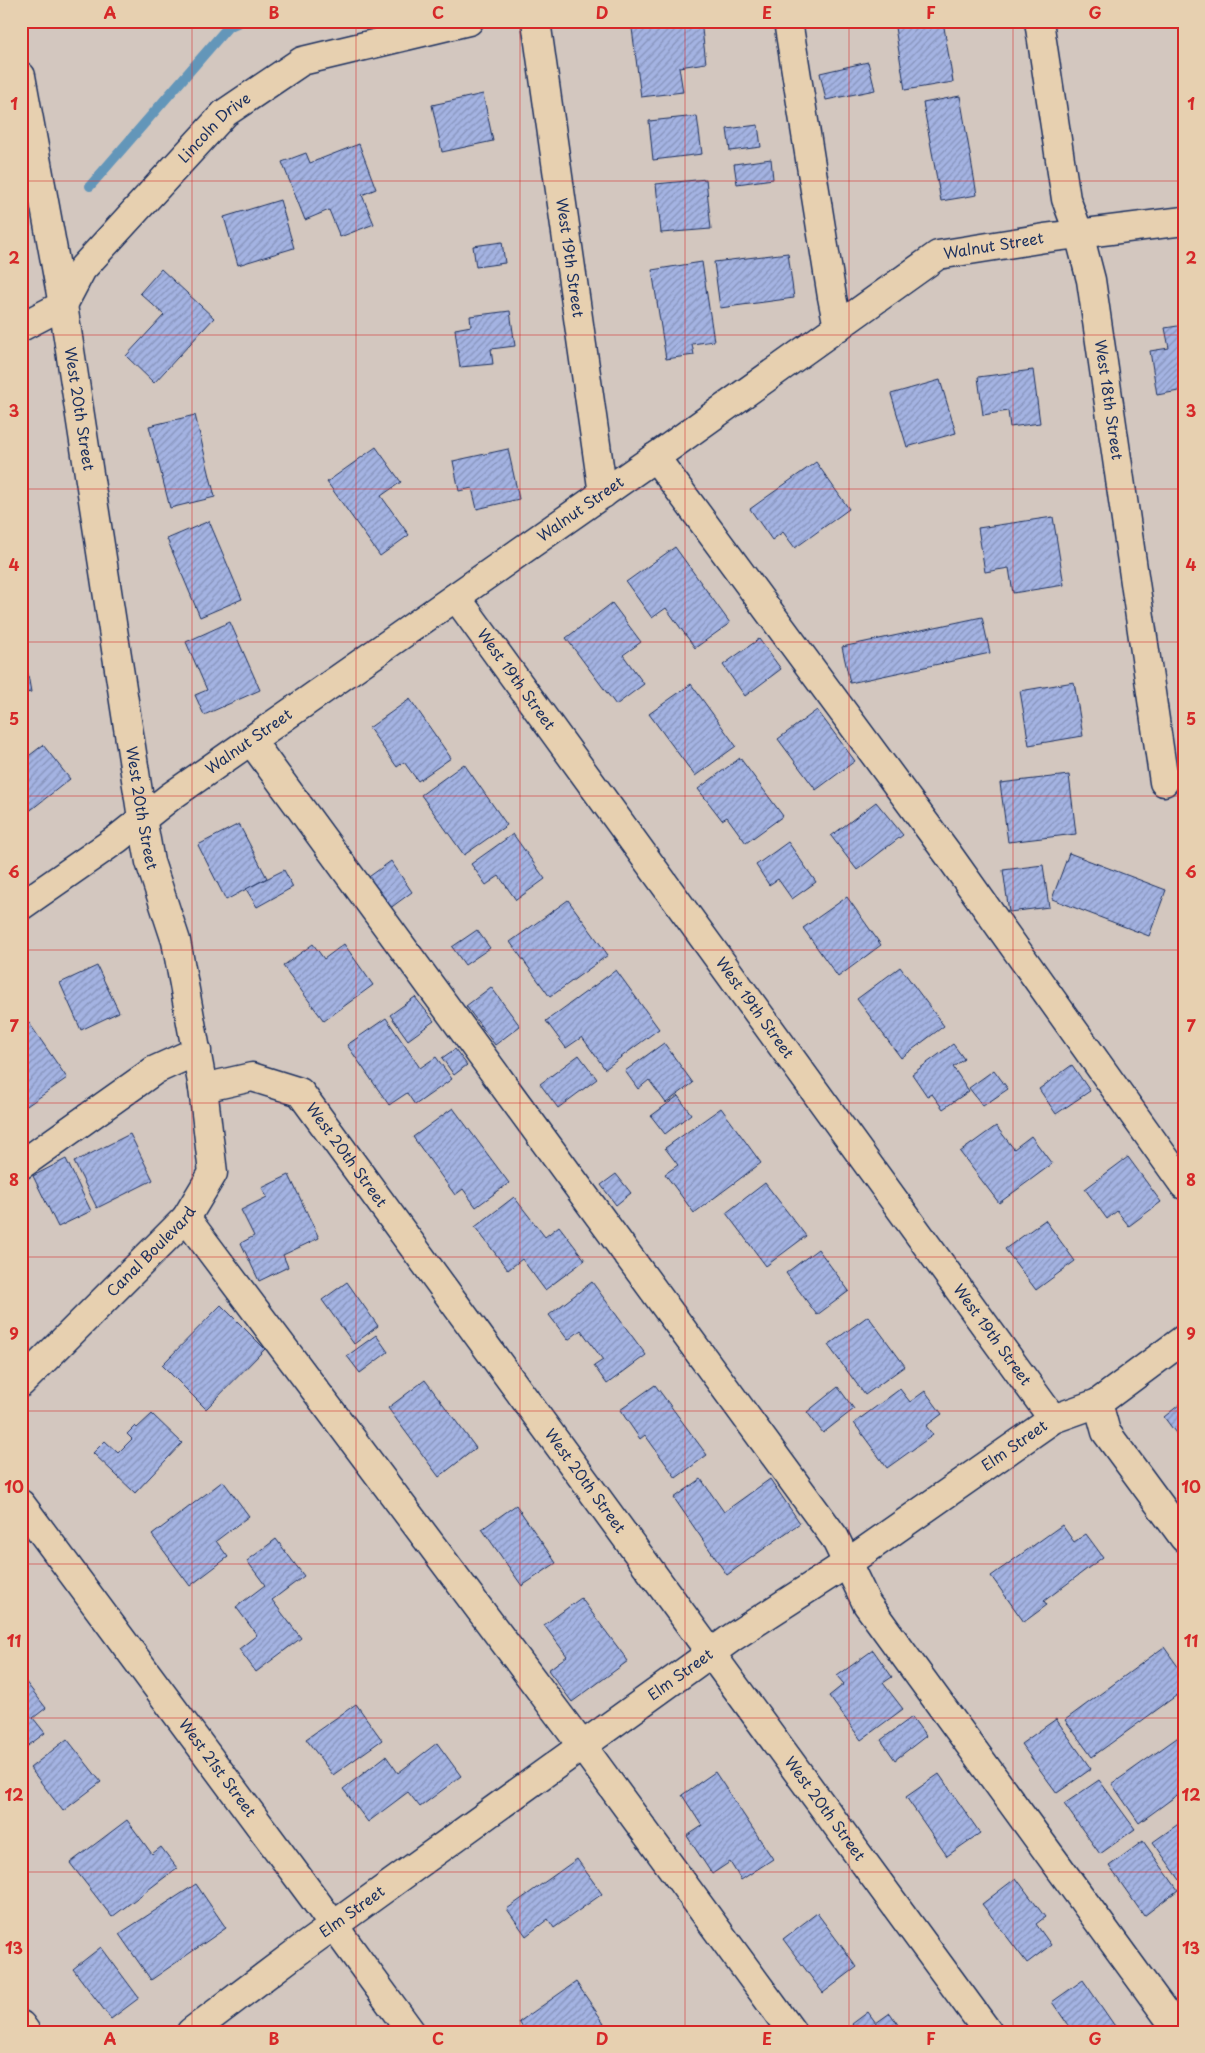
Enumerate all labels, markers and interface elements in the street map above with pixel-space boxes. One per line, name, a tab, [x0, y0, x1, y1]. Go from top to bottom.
text: A	[104, 0, 117, 24]
text: B	[269, 0, 280, 24]
text: C	[432, 0, 444, 24]
text: D	[596, 0, 608, 24]
text: E	[762, 0, 772, 24]
text: F	[926, 0, 936, 24]
text: G	[1088, 0, 1102, 24]
street label: Lincoln Drive	[172, 86, 255, 167]
text: 1	[10, 91, 18, 115]
text: 1	[1187, 91, 1195, 115]
street label: West 19th Street	[551, 196, 591, 319]
street label: Walnut Street	[942, 225, 1045, 264]
text: 2	[8, 245, 20, 269]
text: 2	[1185, 245, 1197, 269]
street label: West 18th Street	[1090, 338, 1130, 461]
street label: West 20th Street	[60, 345, 101, 472]
text: 3	[9, 398, 19, 422]
text: 3	[1186, 398, 1196, 422]
street label: Walnut Street	[532, 470, 628, 547]
text: 4	[9, 552, 20, 576]
text: 4	[1186, 552, 1197, 576]
street label: West 19th Street	[472, 623, 562, 734]
street label: Walnut Street	[200, 702, 296, 779]
text: 5	[9, 706, 19, 730]
text: 5	[1186, 706, 1196, 730]
street label: West 20th Street	[121, 745, 165, 873]
text: 6	[8, 859, 20, 883]
text: 6	[1185, 859, 1197, 883]
street label: West 19th Street	[711, 952, 800, 1063]
text: 7	[9, 1013, 19, 1037]
text: 7	[1186, 1013, 1196, 1037]
street label: West 20th Street	[301, 1097, 394, 1211]
text: 8	[9, 1167, 19, 1191]
text: 8	[1186, 1167, 1196, 1191]
street label: Canal Boulevard	[100, 1201, 200, 1302]
street label: West 19th Street	[948, 1279, 1038, 1390]
text: 9	[9, 1321, 19, 1345]
text: 9	[1186, 1321, 1196, 1345]
street label: Elm Street	[976, 1413, 1051, 1476]
street label: West 20th Street	[540, 1423, 632, 1537]
text: 10	[4, 1474, 24, 1498]
text: 10	[1181, 1474, 1201, 1498]
text: 11	[7, 1628, 21, 1652]
text: 11	[1184, 1628, 1198, 1652]
street label: Elm Street	[642, 1642, 717, 1705]
street label: West 21st Street	[174, 1713, 263, 1821]
street label: West 20th Street	[780, 1751, 872, 1865]
text: 12	[5, 1782, 23, 1806]
text: 12	[1182, 1782, 1200, 1806]
street label: Elm Street	[314, 1879, 389, 1942]
text: 13	[5, 1935, 23, 1959]
text: 13	[1182, 1935, 1200, 1959]
text: A	[104, 2026, 117, 2050]
text: B	[269, 2026, 280, 2050]
text: C	[432, 2026, 444, 2050]
text: D	[596, 2026, 608, 2050]
text: E	[762, 2026, 772, 2050]
text: F	[926, 2026, 936, 2050]
text: G	[1088, 2026, 1102, 2050]

